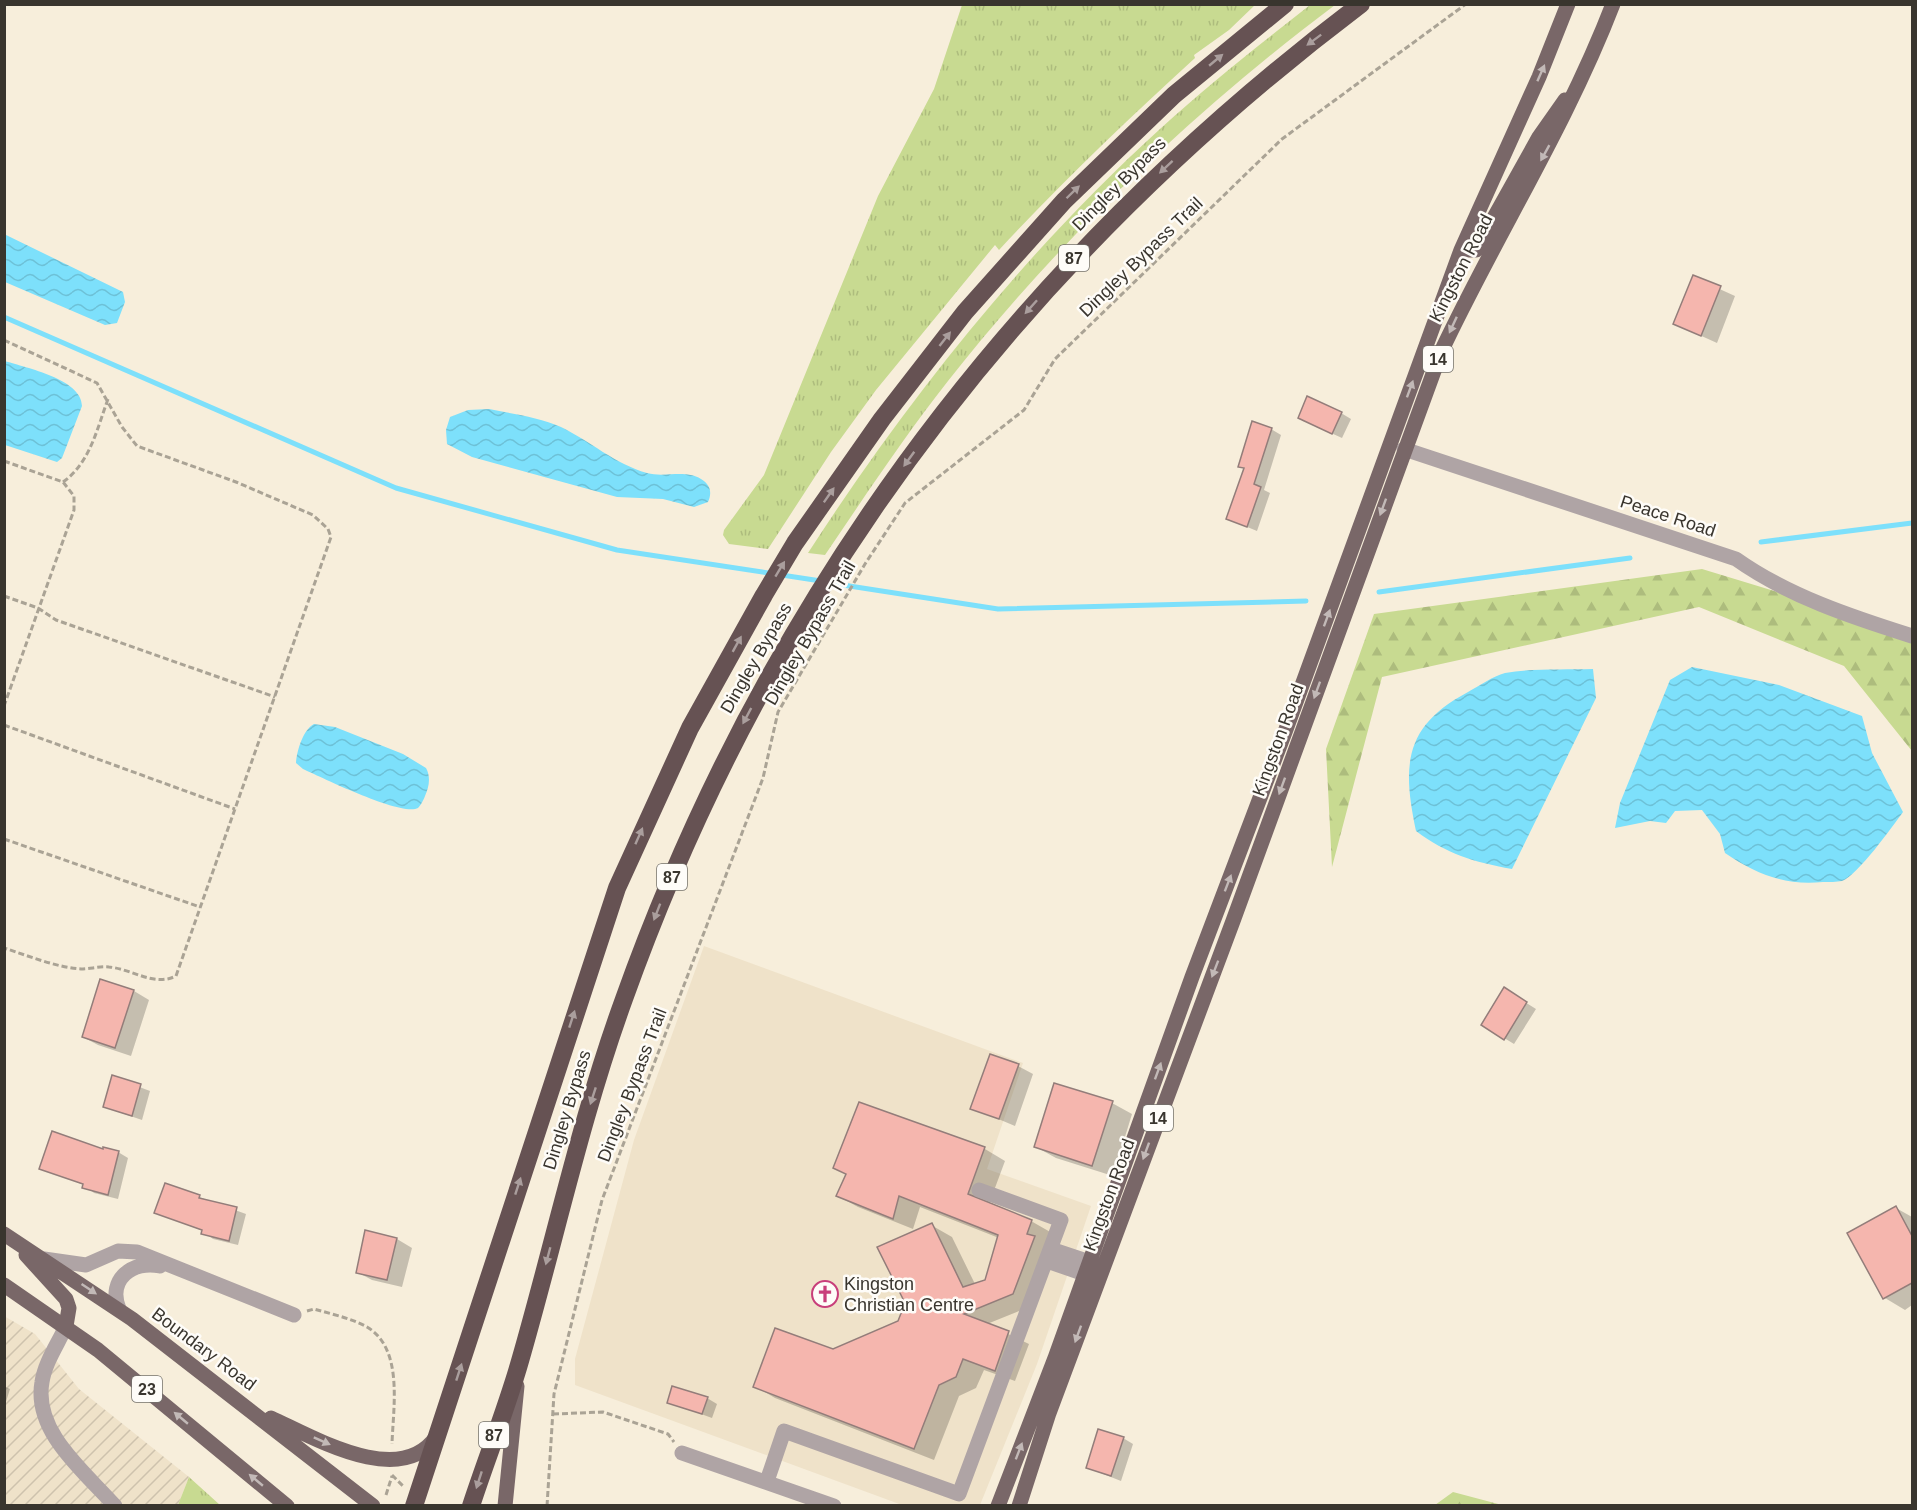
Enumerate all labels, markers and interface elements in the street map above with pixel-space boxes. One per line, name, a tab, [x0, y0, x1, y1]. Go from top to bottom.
one-way arrow	[1306, 33, 1322, 46]
one-way arrow	[1208, 53, 1224, 66]
one-way arrow	[1536, 64, 1546, 82]
street label: Dingley Bypass	[1068, 133, 1170, 235]
one-way arrow	[1540, 145, 1550, 162]
one-way arrow	[1159, 159, 1173, 173]
one-way arrow	[1065, 186, 1080, 199]
street label: Dingley Bypass Trail	[1075, 193, 1207, 321]
street label: Kingston Road	[1425, 211, 1497, 325]
road number: 87	[1059, 245, 1089, 271]
one-way arrow	[1024, 299, 1038, 314]
one-way arrow	[1449, 317, 1458, 334]
one-way arrow	[938, 331, 951, 347]
road number: 14	[1423, 346, 1453, 372]
one-way arrow	[1406, 380, 1416, 398]
one-way arrow	[903, 450, 915, 466]
one-way arrow	[823, 488, 835, 504]
street label: Peace Road	[1618, 491, 1718, 541]
one-way arrow	[1377, 498, 1387, 516]
street label: Dingley Bypass Trail	[761, 557, 859, 709]
one-way arrow	[774, 561, 785, 577]
street label: Dingley Bypass	[716, 599, 796, 717]
one-way arrow	[1323, 609, 1332, 627]
one-way arrow	[732, 635, 742, 652]
street label: Kingston Road	[1248, 681, 1308, 799]
one-way arrow	[1311, 682, 1321, 700]
one-way arrow	[742, 708, 752, 725]
one-way arrow	[1276, 777, 1286, 795]
one-way arrow	[635, 827, 644, 845]
road number: 87	[657, 864, 687, 890]
one-way arrow	[1223, 873, 1233, 891]
one-way arrow	[652, 904, 662, 922]
one-way arrow	[1210, 960, 1219, 978]
street label: Dingley Bypass Trail	[593, 1005, 671, 1165]
one-way arrow	[568, 1010, 578, 1028]
street label: Dingley Bypass	[539, 1048, 595, 1172]
one-way arrow	[1154, 1062, 1164, 1080]
one-way arrow	[588, 1087, 597, 1105]
road number: 14	[1143, 1105, 1173, 1131]
street label: Kingston Road	[1079, 1136, 1139, 1254]
one-way arrow	[1140, 1143, 1150, 1161]
one-way arrow	[514, 1177, 523, 1195]
one-way arrow	[542, 1247, 552, 1265]
place label: Kingston Christian Centre	[844, 1274, 974, 1315]
church icon: Kingston Christian Centre	[810, 1279, 840, 1309]
one-way arrow	[81, 1283, 97, 1294]
street label: Boundary Road	[148, 1303, 260, 1395]
one-way arrow	[1073, 1326, 1083, 1344]
one-way arrow	[455, 1363, 464, 1381]
road number: 23	[132, 1376, 162, 1402]
one-way arrow	[173, 1411, 189, 1424]
road number: 87	[479, 1422, 509, 1448]
one-way arrow	[313, 1436, 331, 1446]
one-way arrow	[1015, 1442, 1024, 1460]
one-way arrow	[474, 1471, 484, 1489]
one-way arrow	[248, 1474, 264, 1487]

